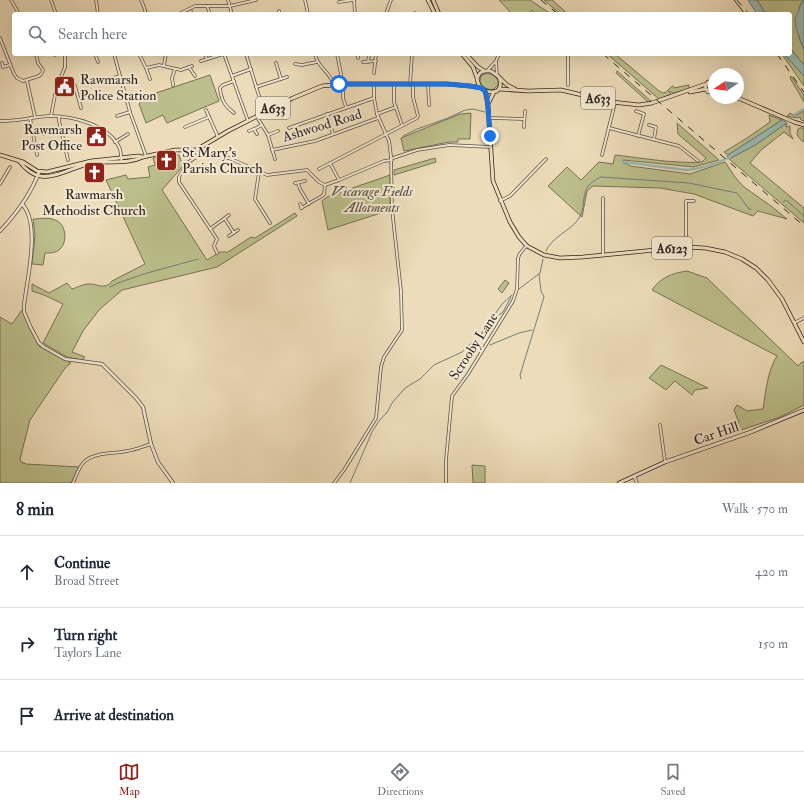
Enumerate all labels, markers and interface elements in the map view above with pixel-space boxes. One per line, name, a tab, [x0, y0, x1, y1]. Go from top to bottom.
search box	[12, 12, 792, 56]
icon: search	[26, 23, 48, 45]
text: Search here	[58, 25, 127, 44]
north arrow	[708, 68, 744, 104]
place label: Rawmarsh Police Station	[80, 71, 156, 104]
public building icon: Rawmarsh Police Station	[52, 74, 78, 100]
route start	[330, 75, 348, 93]
road number: A633	[581, 87, 615, 109]
road number: A633	[256, 97, 290, 119]
street label: Ashwood Road	[280, 105, 364, 146]
place label: Rawmarsh Post Office	[21, 121, 83, 154]
public building icon: Rawmarsh Post Office	[84, 124, 110, 150]
route end	[481, 127, 499, 145]
place label: St Mary's Parish Church	[182, 144, 263, 177]
church icon: St Mary's Parish Church	[154, 147, 180, 173]
church icon: Rawmarsh Methodist Church	[81, 159, 107, 185]
park label: Vicarage Fields Allotments	[331, 183, 414, 216]
place label: Rawmarsh Methodist Church	[42, 186, 146, 219]
road number: A6123	[652, 237, 692, 259]
street label: Scrooby Lane	[445, 309, 502, 384]
street label: Car Hill	[691, 418, 741, 449]
text: 8 min	[16, 499, 54, 520]
text: Walk · 570 m	[722, 501, 788, 517]
text: Continue	[54, 554, 110, 573]
icon: ahead	[16, 561, 38, 583]
text: 420 m	[755, 564, 788, 580]
text: Broad Street	[54, 573, 119, 589]
text: Turn right	[54, 626, 117, 645]
icon: right	[16, 633, 38, 655]
text: 150 m	[758, 636, 788, 652]
text: Taylors Lane	[54, 645, 122, 661]
icon: arrive	[16, 705, 38, 727]
text: Arrive at destination	[54, 706, 174, 725]
tab: Map	[118, 761, 140, 798]
tab: Directions	[377, 761, 424, 798]
tab: Saved	[660, 761, 686, 798]

